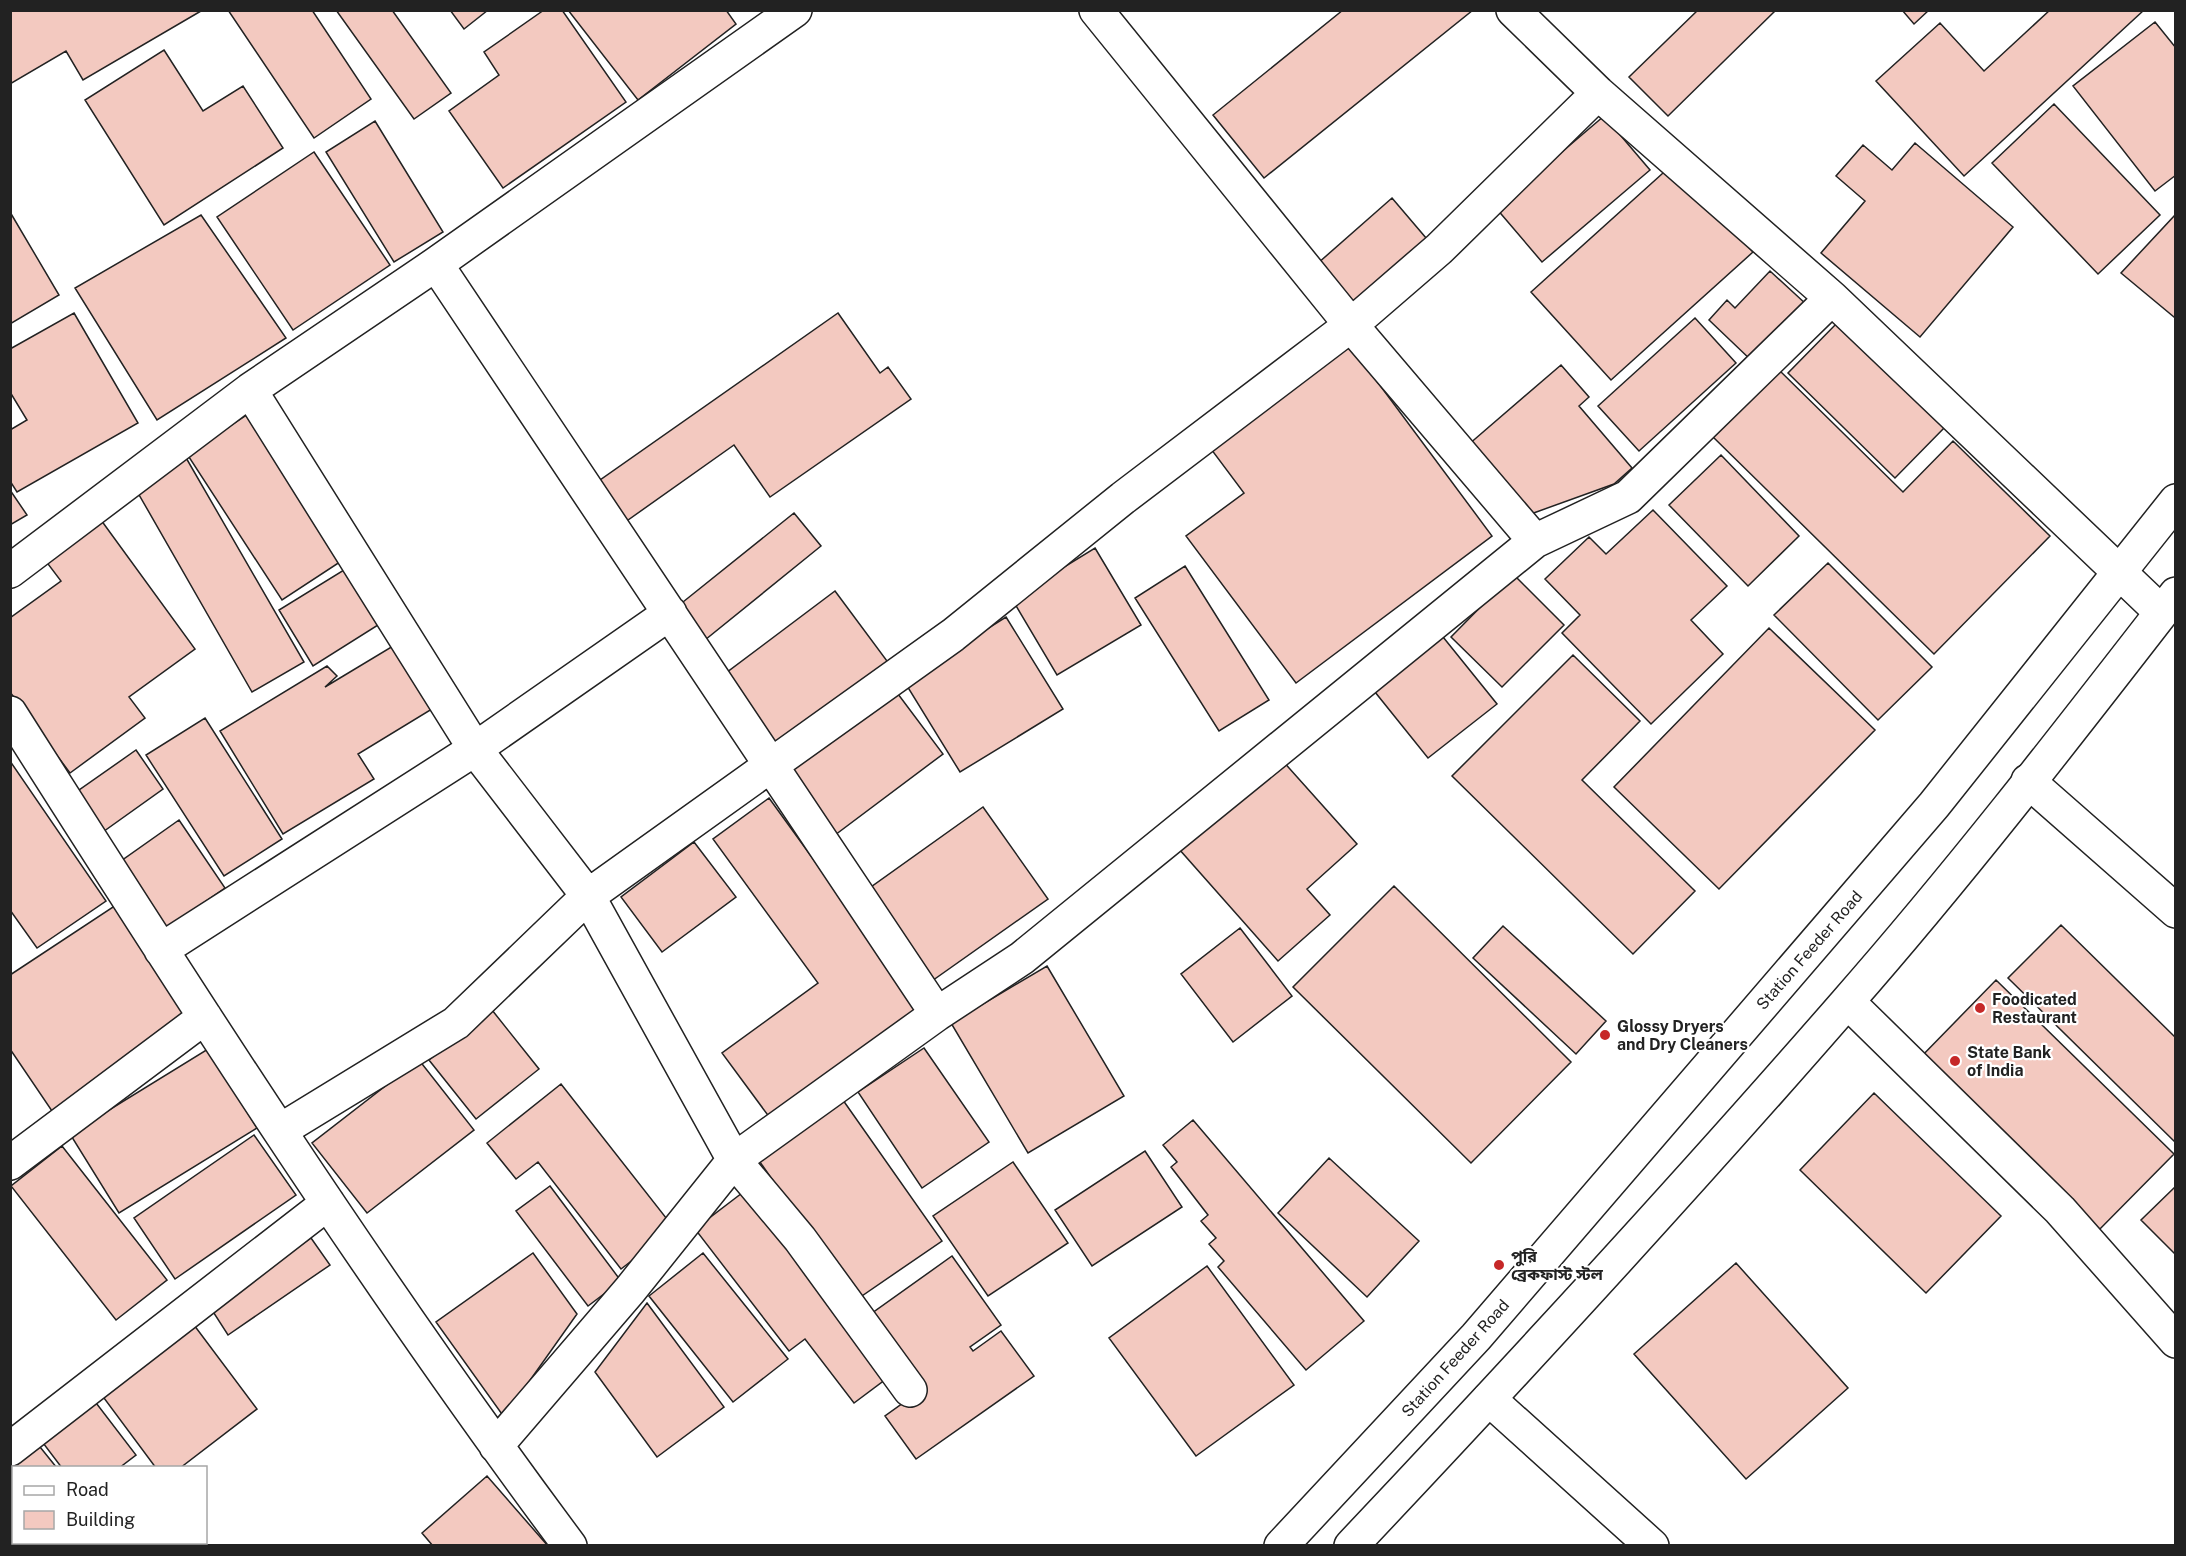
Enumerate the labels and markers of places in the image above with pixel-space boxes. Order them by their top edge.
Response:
place label: Foodicated Restaurant [1992,990,2077,1027]
marker: Foodicated Restaurant [1973,1001,1987,1015]
place label: Glossy Dryers and Dry Cleaners [1617,1017,1748,1054]
marker: Glossy Dryers and Dry Cleaners [1598,1028,1612,1042]
place label: State Bank of India [1967,1043,2051,1080]
marker: State Bank of India [1948,1054,1962,1068]
place label: পুরি ব্রেকফাস্ট স্টল [1511,1247,1604,1284]
marker: পুরি ব্রেকফাস্ট স্টল [1492,1258,1506,1272]

